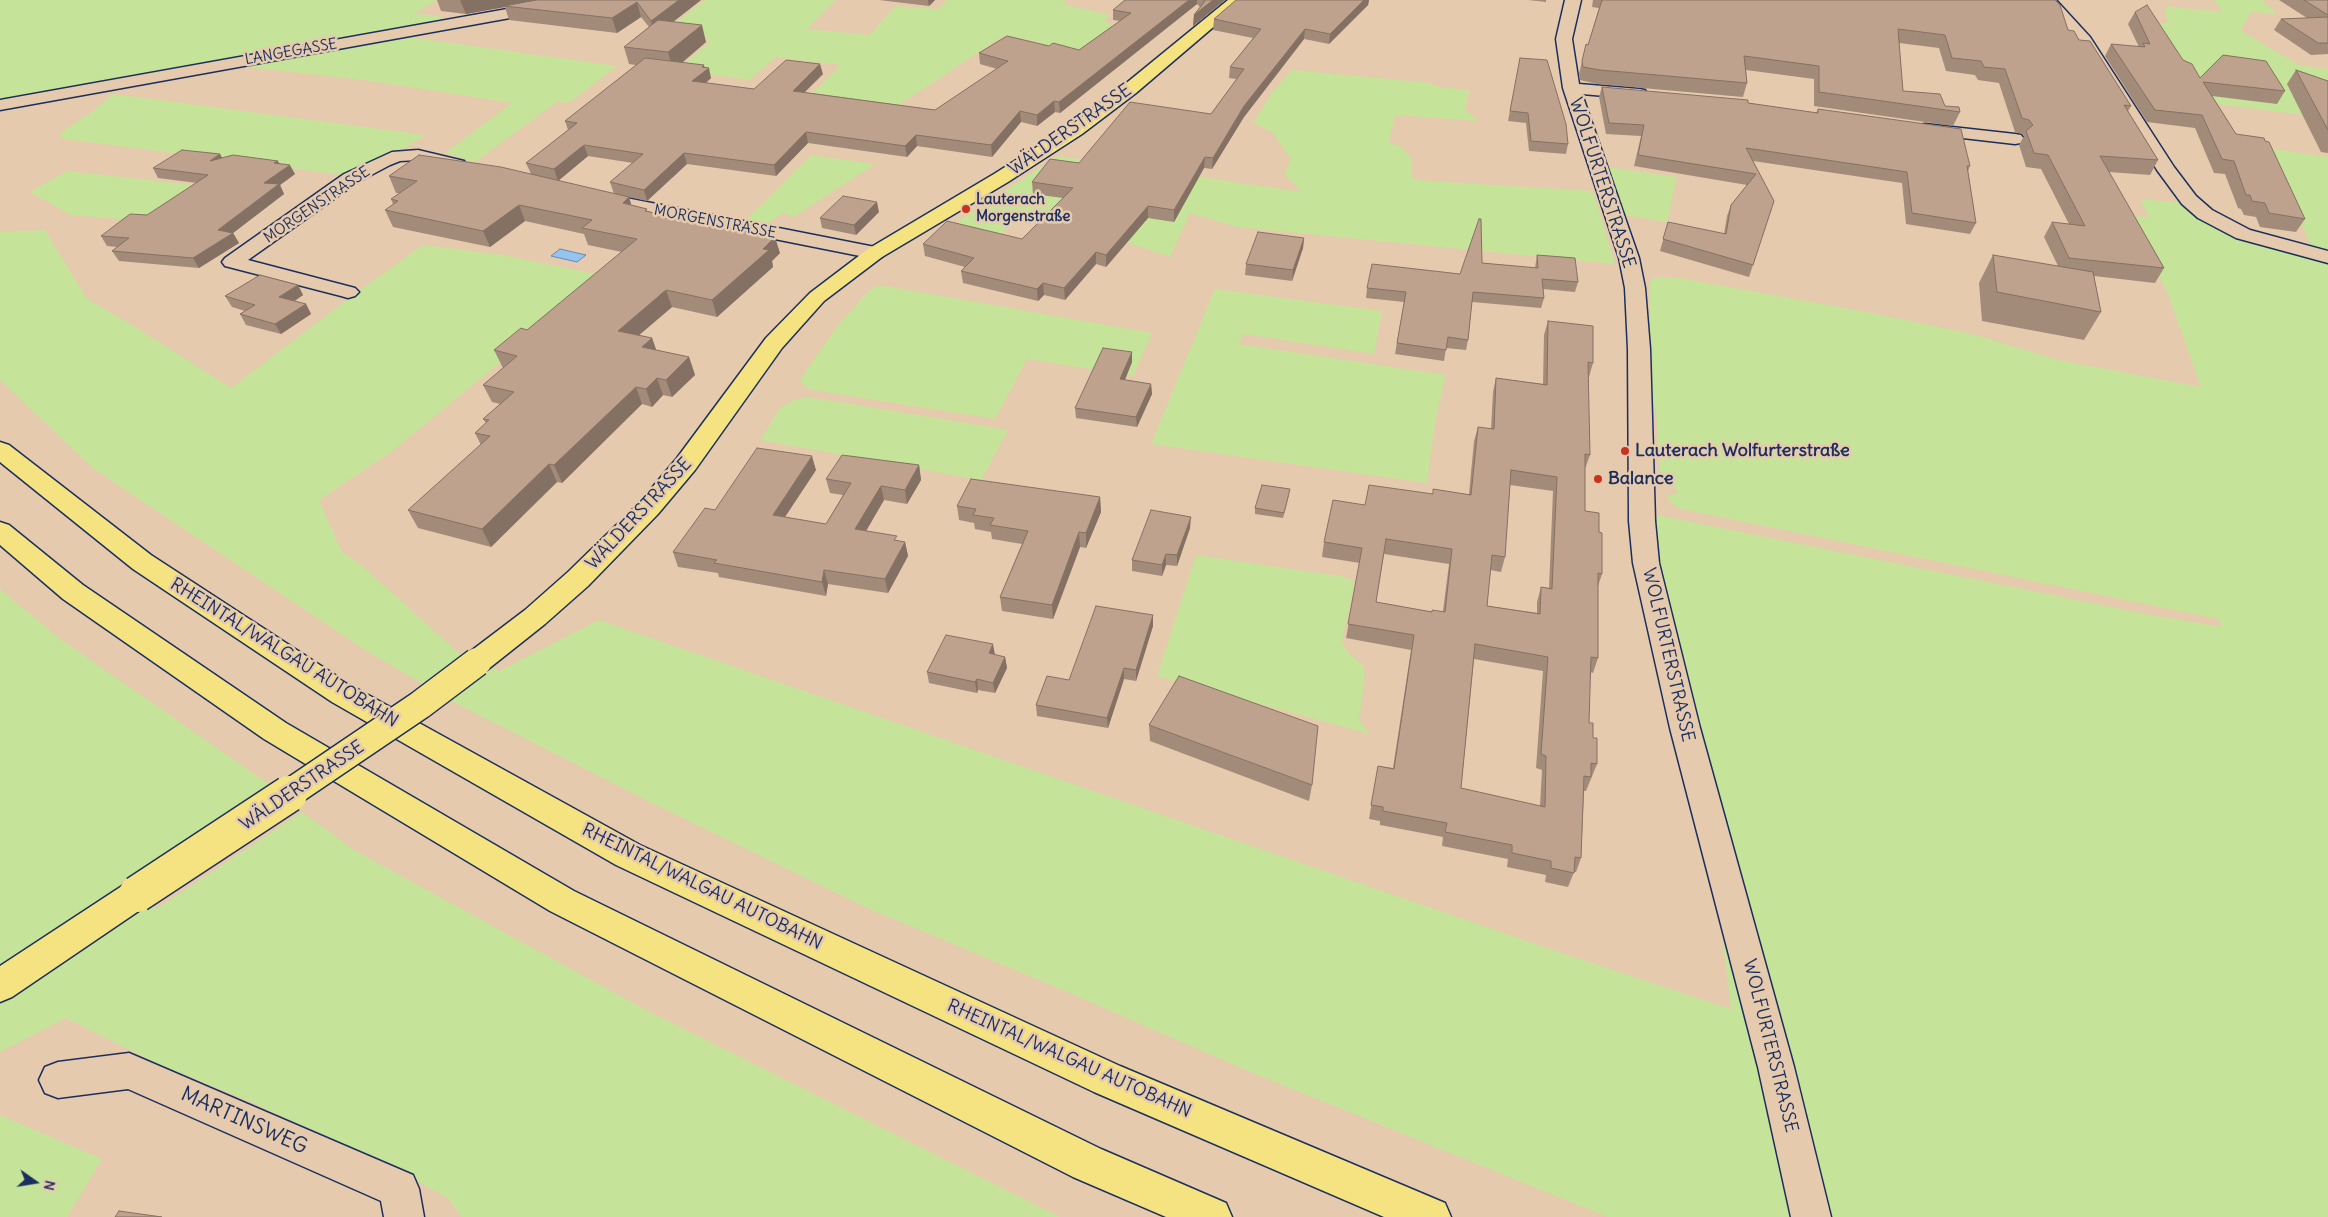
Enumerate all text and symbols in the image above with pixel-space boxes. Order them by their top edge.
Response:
street label: LANGEGASSE [243,35,339,69]
street label: WÄLDERSTRASSE [1004,80,1136,180]
street label: WOLFURTERSTRASSE [1564,95,1640,271]
street label: MORGENSTRASSE [261,163,373,247]
place label: Lauterach Morgenstraße [976,191,1070,226]
street label: MORGENSTRASSE [652,201,778,243]
marker: Lauterach Morgenstraße [960,203,972,215]
place label: Lauterach Wolfurterstraße [1635,440,1850,462]
marker: Lauterach Wolfurterstraße [1619,445,1631,457]
street label: WÄLDERSTRASSE [582,454,696,574]
place label: Balance [1608,468,1673,490]
marker: Balance [1592,473,1604,485]
street label: WOLFURTERSTRASSE [1637,566,1699,744]
street label: RHEINTAL/WALGAU AUTOBAHN [166,574,402,732]
street label: WÄLDERSTRASSE [236,736,368,836]
street label: RHEINTAL/WALGAU AUTOBAHN [578,819,826,955]
street label: WOLFURTERSTRASSE [1738,957,1802,1135]
street label: RHEINTAL/WALGAU AUTOBAHN [944,995,1194,1123]
street label: MARTINSWEG [177,1082,311,1160]
north arrow [10,1157,60,1207]
text: N [40,1179,59,1192]

